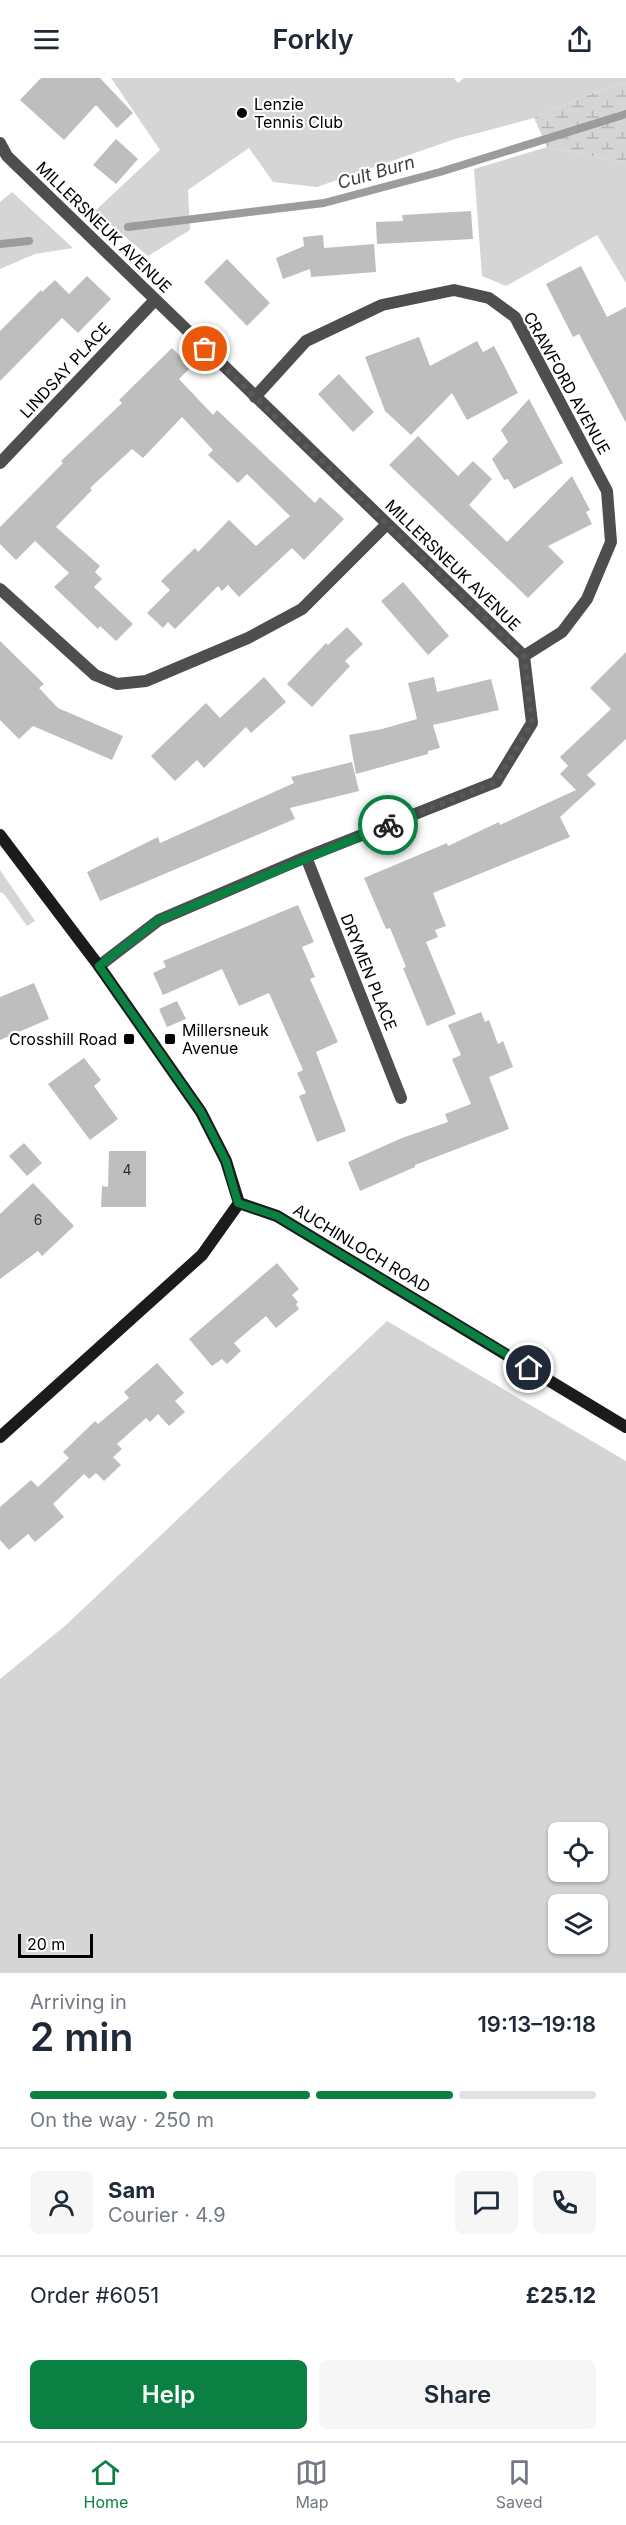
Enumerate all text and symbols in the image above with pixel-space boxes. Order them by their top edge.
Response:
icon: menu [30,23,63,56]
text: Forkly [272,23,354,56]
icon: share [563,23,596,56]
place label: Lenzie Tennis Club [254,94,343,132]
marker: Lenzie Tennis Club [235,106,249,120]
water label: Cult Burn [335,151,417,193]
street label: MILLERSNEUK AVENUE [32,157,176,297]
street label: CRAWFORD AVENUE [519,308,615,458]
street label: LINDSAY PLACE [16,318,114,422]
pin [179,323,230,374]
icon: bag [188,332,221,365]
street label: MILLERSNEUK AVENUE [381,495,525,635]
courier [358,795,418,855]
icon: bike [372,809,405,842]
street label: DRYMEN PLACE [336,911,402,1033]
place label: Millersneuk Avenue [182,1020,269,1058]
place label: Crosshill Road [9,1029,117,1049]
marker: Crosshill Road [122,1032,136,1046]
marker: Millersneuk Avenue [163,1032,177,1046]
house number: 4 [122,1161,132,1178]
street label: AUCHINLOCH ROAD [290,1199,434,1297]
house number: 6 [34,1211,42,1228]
pin [503,1342,554,1393]
icon: home [512,1351,545,1384]
map controls [548,1822,608,1954]
button: locate [548,1822,608,1882]
button: layers [548,1894,608,1954]
scale bar [18,1931,93,1958]
text: 20 m [27,1934,65,1954]
text: Arriving in [30,1990,127,2014]
text: 19:13–19:18 [478,2011,596,2037]
text: 2 min [30,2013,133,2060]
text: On the way · 250 m [30,2108,214,2132]
button: person [30,2171,93,2234]
button: chat [455,2171,518,2234]
button: phone [533,2171,596,2234]
text: Sam [108,2177,155,2203]
text: Courier · 4.9 [108,2203,226,2227]
text: Order #6051 [30,2282,159,2308]
text: £25.12 [526,2282,596,2308]
button: Help [30,2360,307,2429]
button: Share [319,2360,596,2429]
tab: Home [84,2456,128,2512]
tab: Map [295,2456,329,2512]
tab: Saved [496,2456,542,2512]

